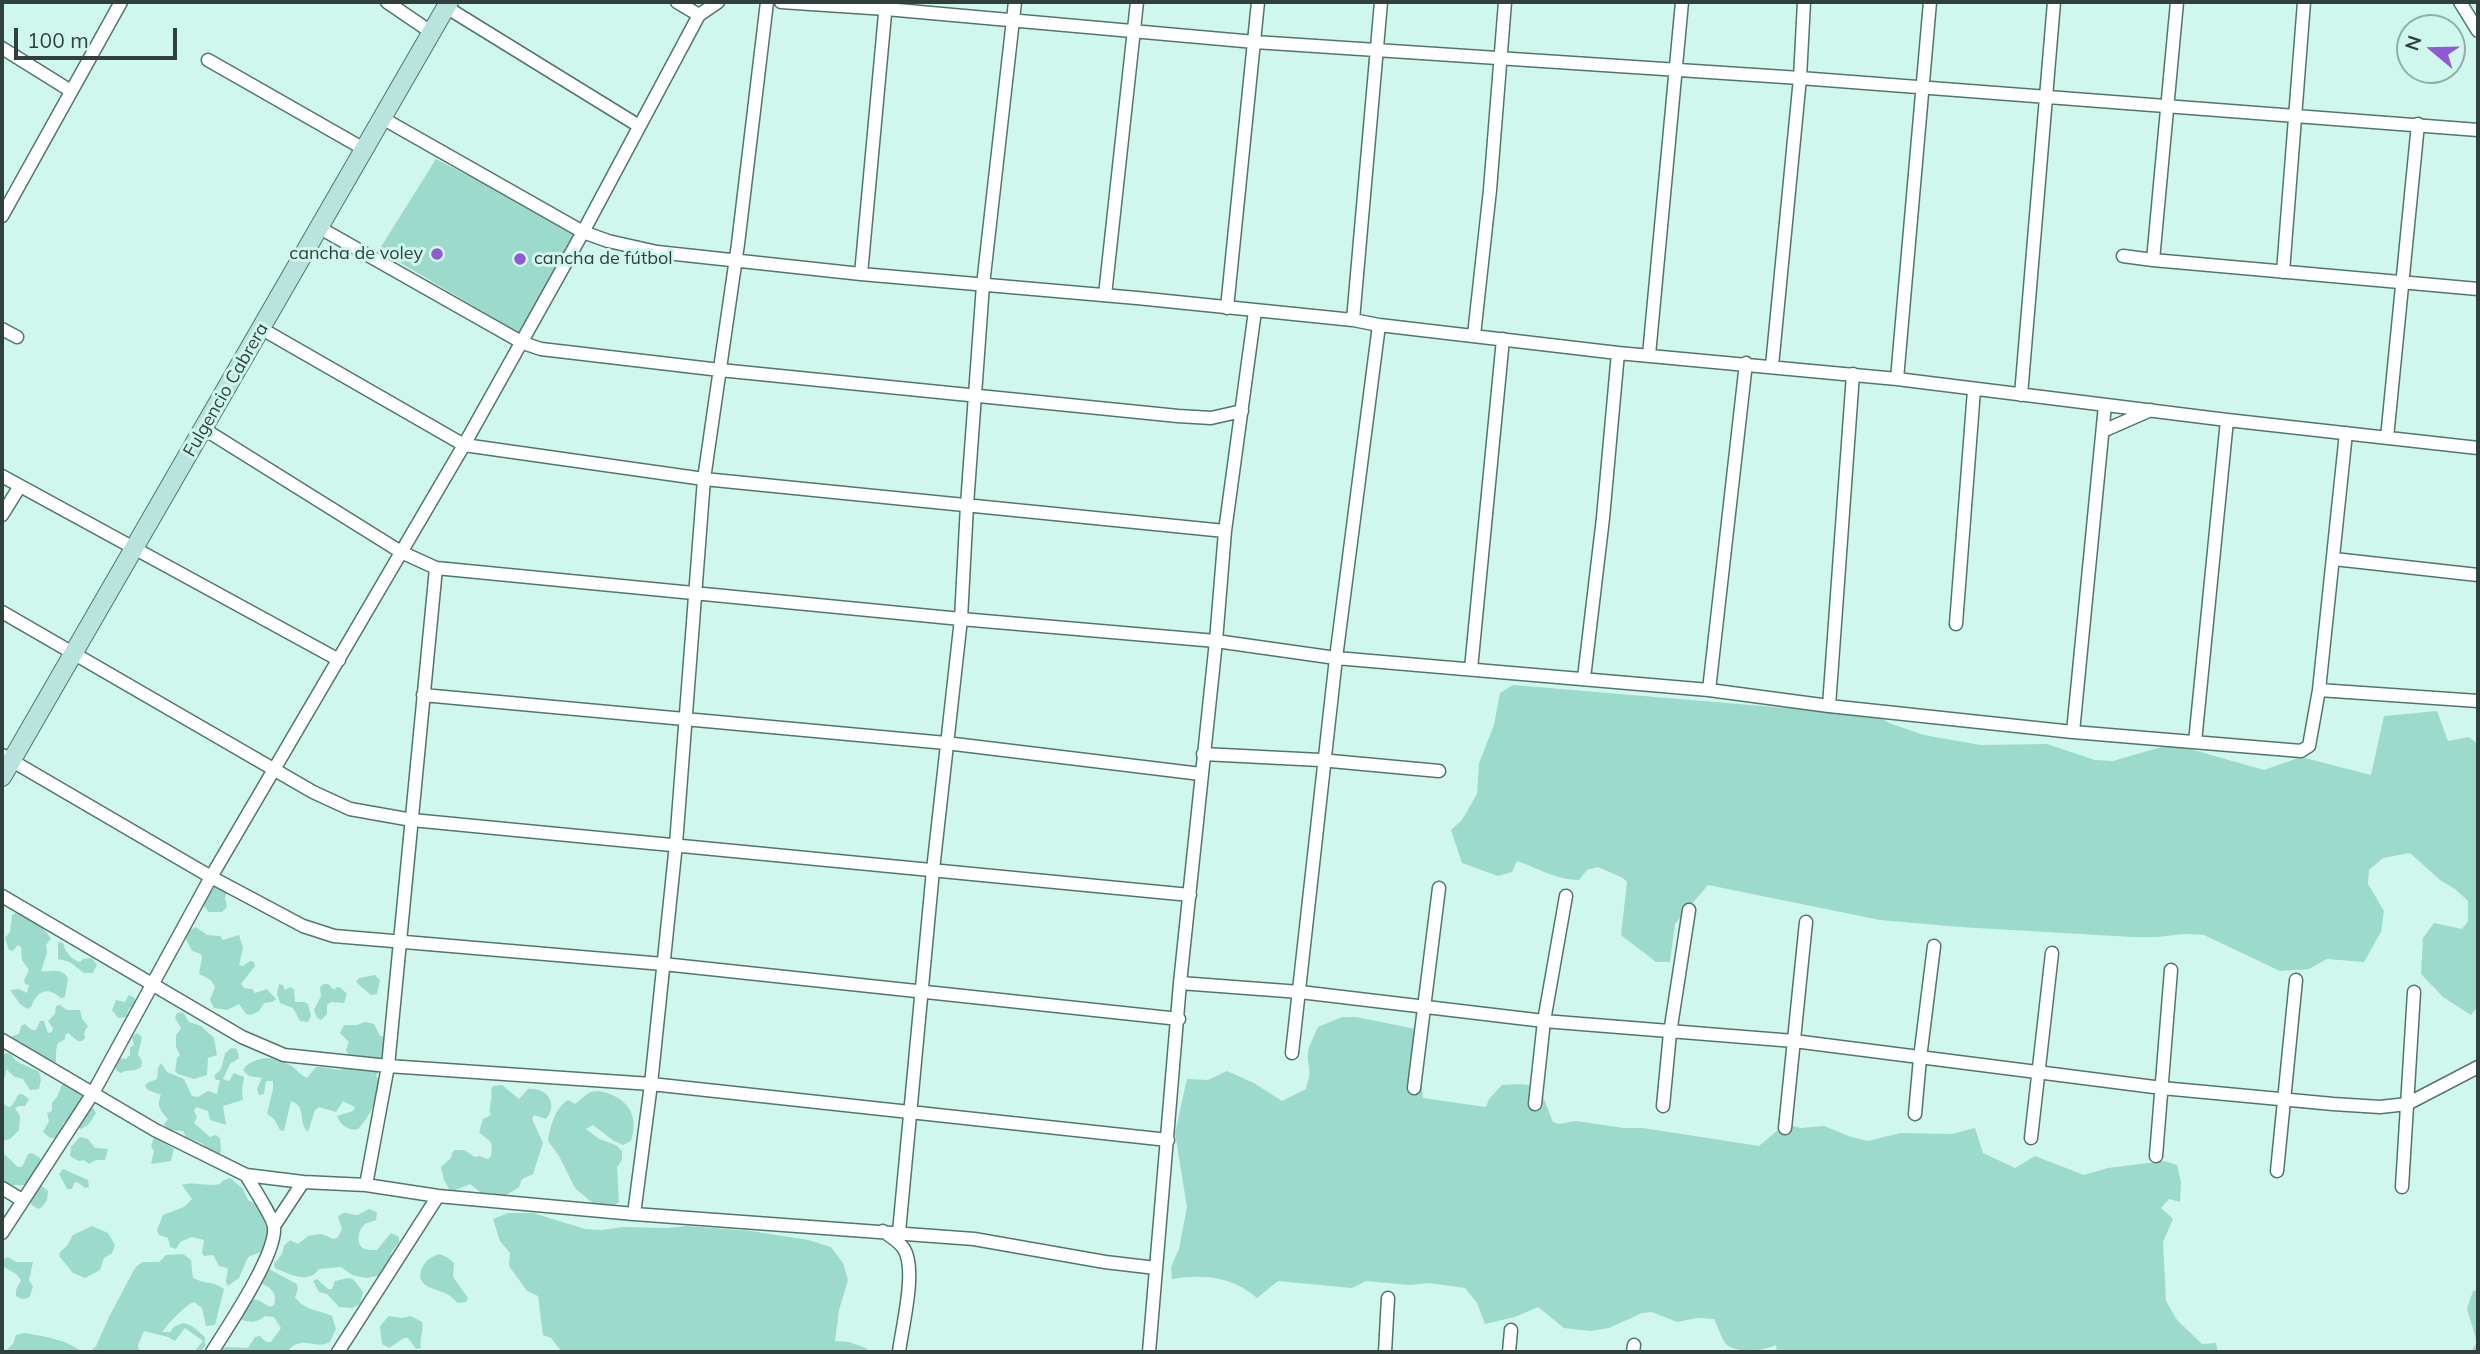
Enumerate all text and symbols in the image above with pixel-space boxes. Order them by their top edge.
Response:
scale bar [18,14,180,58]
north arrow [2396,14,2466,84]
text: 100 m [27,27,89,53]
text: N [2399,32,2427,54]
place label: cancha de voley [289,243,423,265]
marker: cancha de voley [429,246,445,262]
place label: cancha de fútbol [534,248,673,270]
marker: cancha de fútbol [512,251,528,267]
street label: Fulgencio Cabrera [179,319,273,461]

